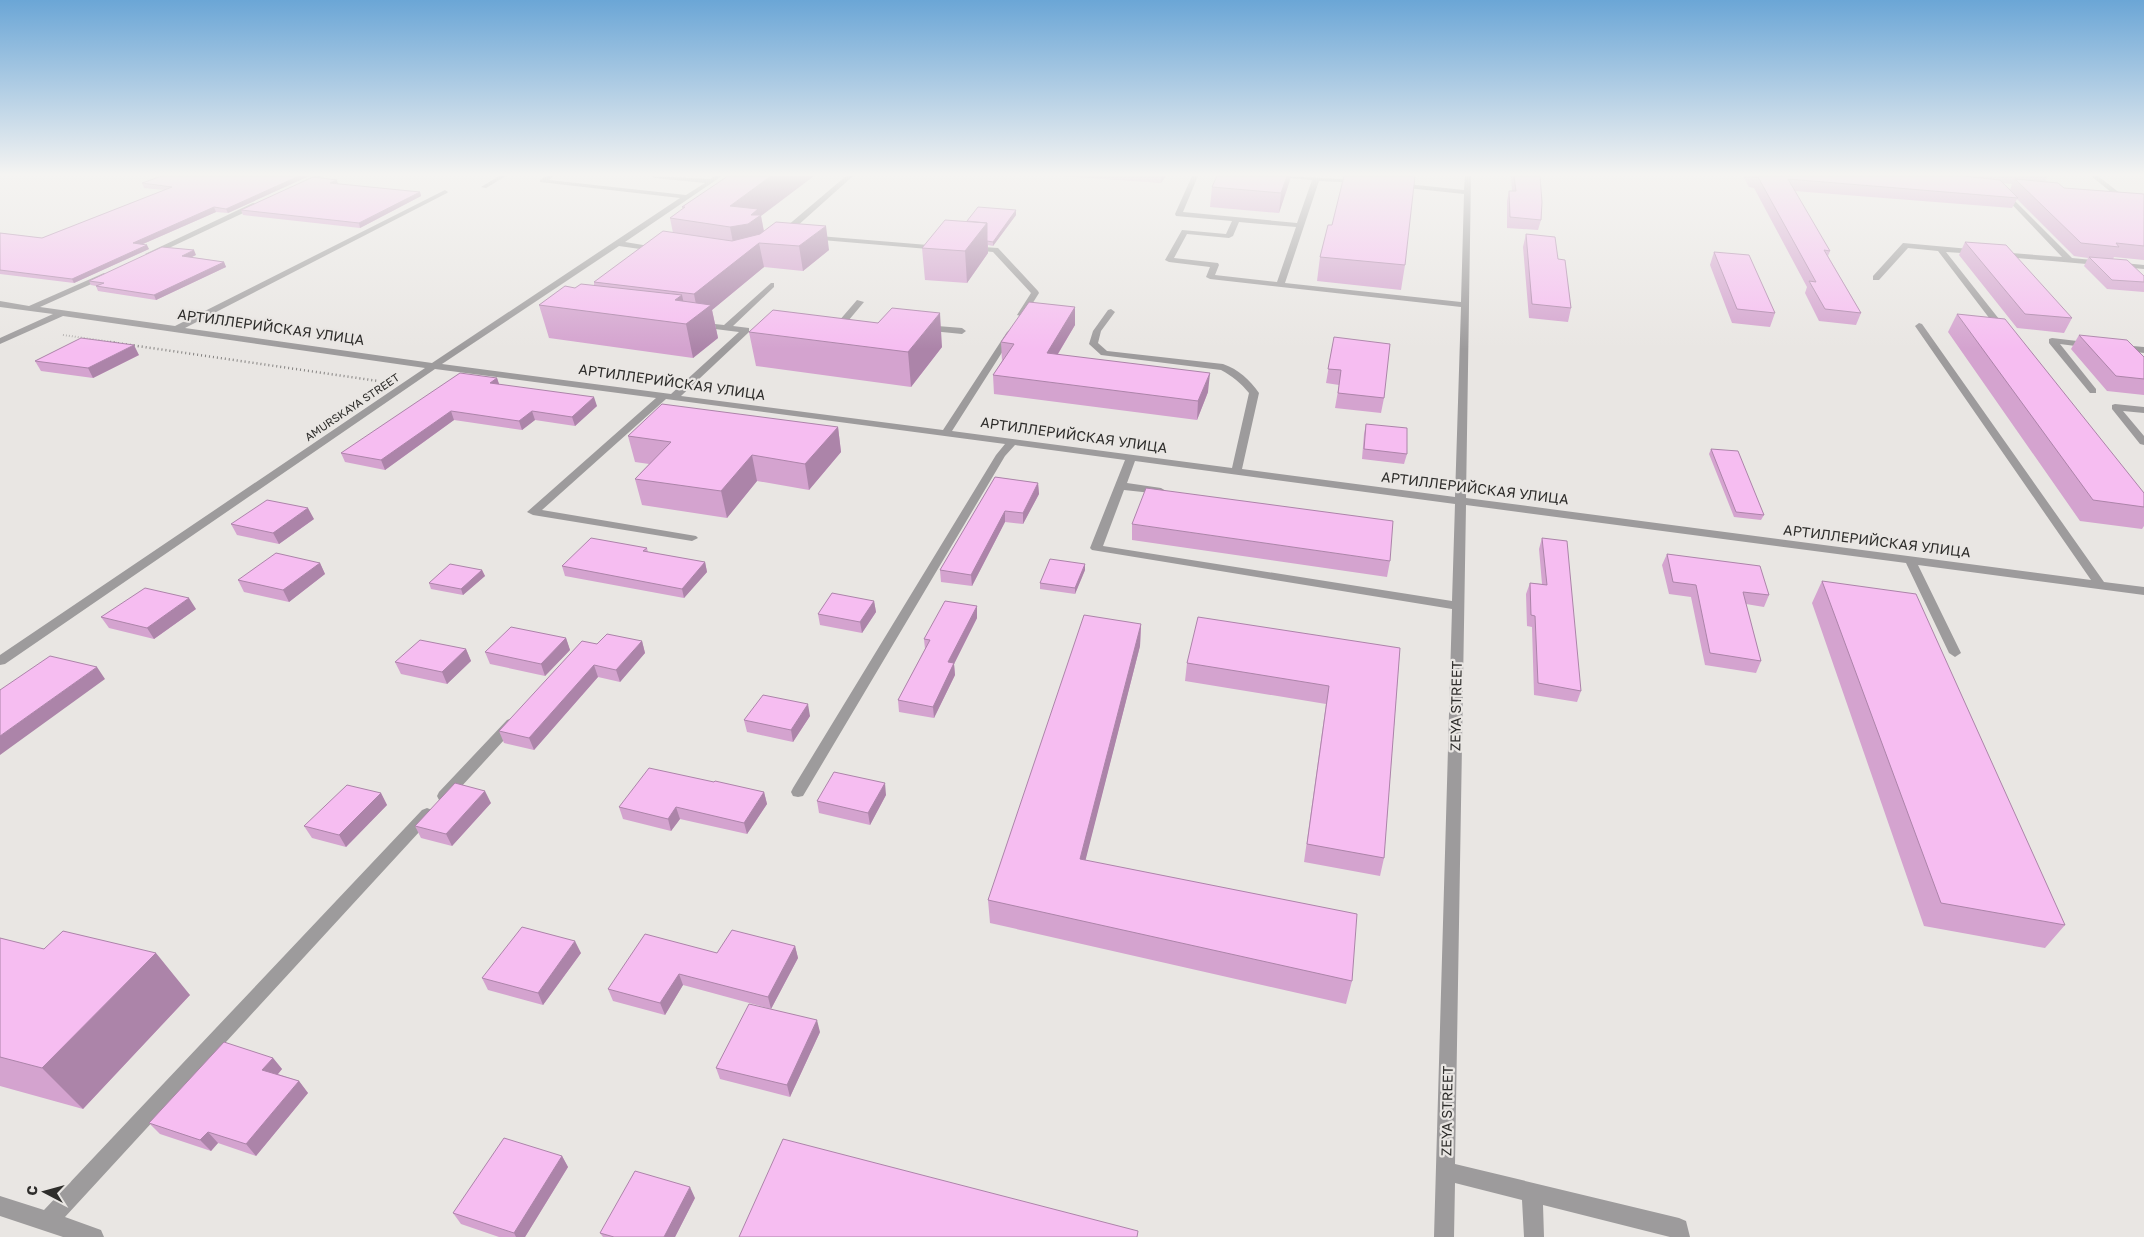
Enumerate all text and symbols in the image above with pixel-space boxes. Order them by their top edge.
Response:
street label: АРТИЛЛЕРИЙСКАЯ УЛИЦА [177,305,366,348]
street label: АРТИЛЛЕРИЙСКАЯ УЛИЦА [578,360,767,403]
street label: AMURSKAYA STREET [302,370,402,443]
street label: АРТИЛЛЕРИЙСКАЯ УЛИЦА [980,413,1169,456]
street label: АРТИЛЛЕРИЙСКАЯ УЛИЦА [1380,468,1570,508]
street label: АРТИЛЛЕРИЙСКАЯ УЛИЦА [1782,521,1972,561]
street label: ZEYA STREET [1446,660,1465,751]
street label: ZEYA STREET [1437,1065,1456,1156]
north arrow [20,1167,70,1217]
text: С [23,1185,41,1196]

